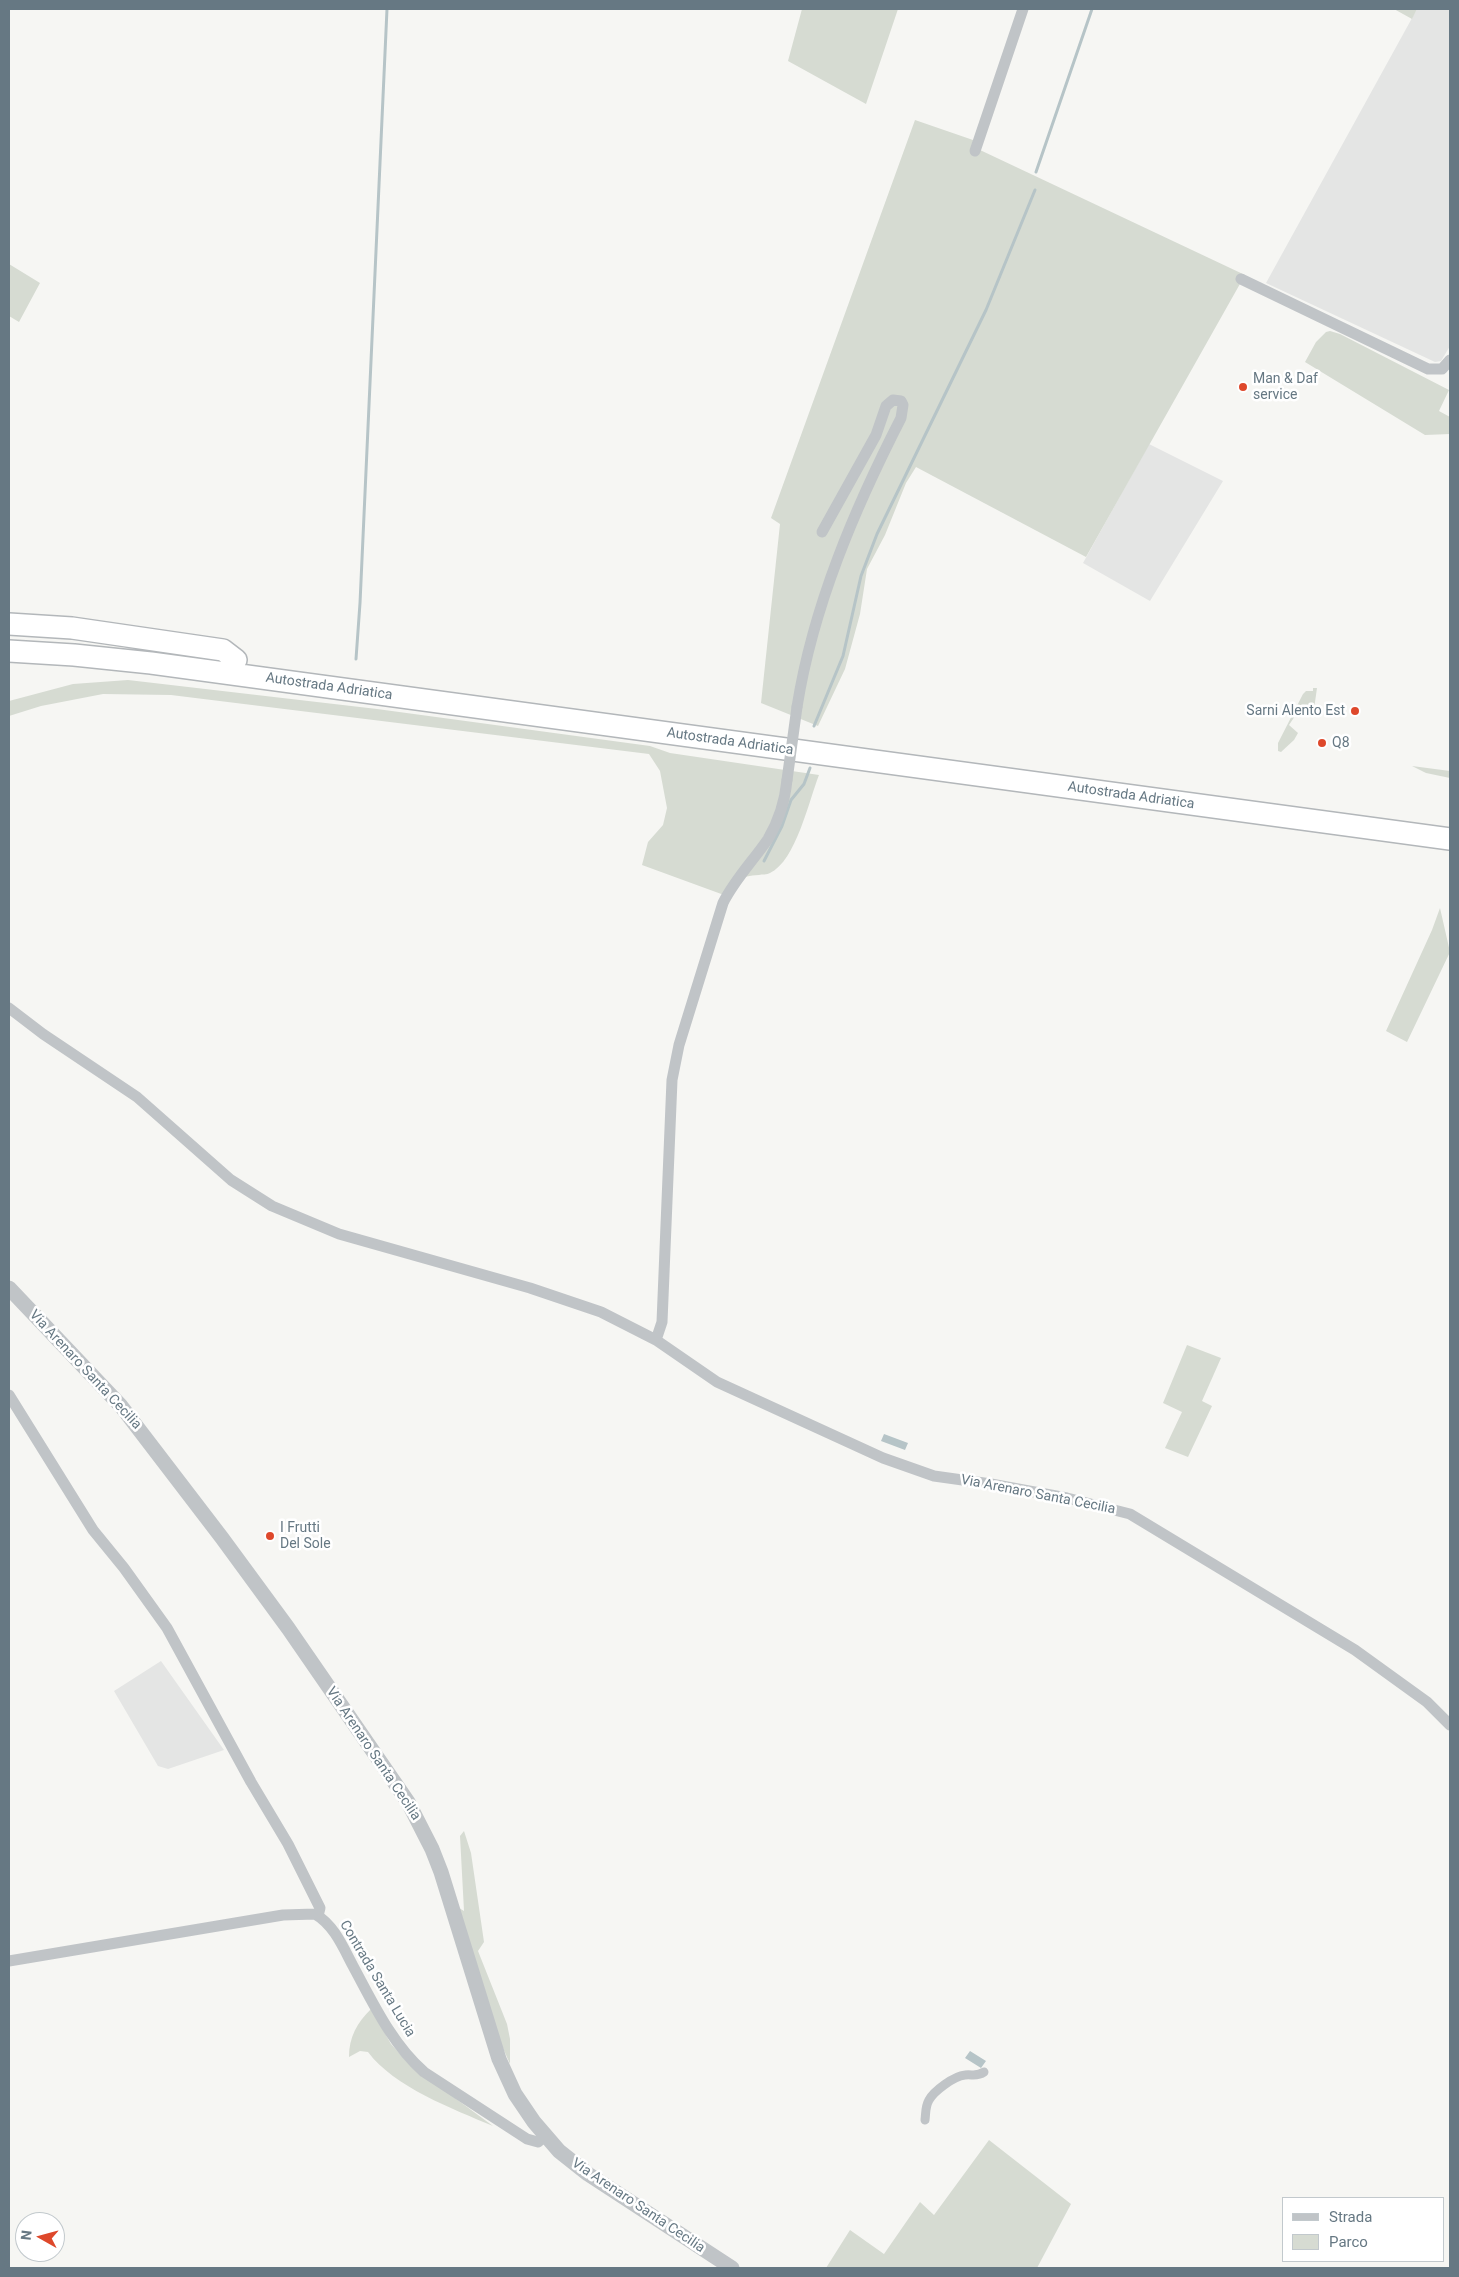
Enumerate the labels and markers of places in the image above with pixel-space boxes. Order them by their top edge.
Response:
place label: Man & Daf service [1253,371,1318,404]
marker: Man & Daf service [1237,381,1249,393]
place label: Sarni Alento Est [1246,703,1345,719]
marker: Sarni Alento Est [1349,705,1361,717]
place label: Q8 [1332,735,1350,751]
marker: Q8 [1316,737,1328,749]
place label: I Frutti Del Sole [280,1520,331,1552]
marker: I Frutti Del Sole [264,1530,276,1542]

